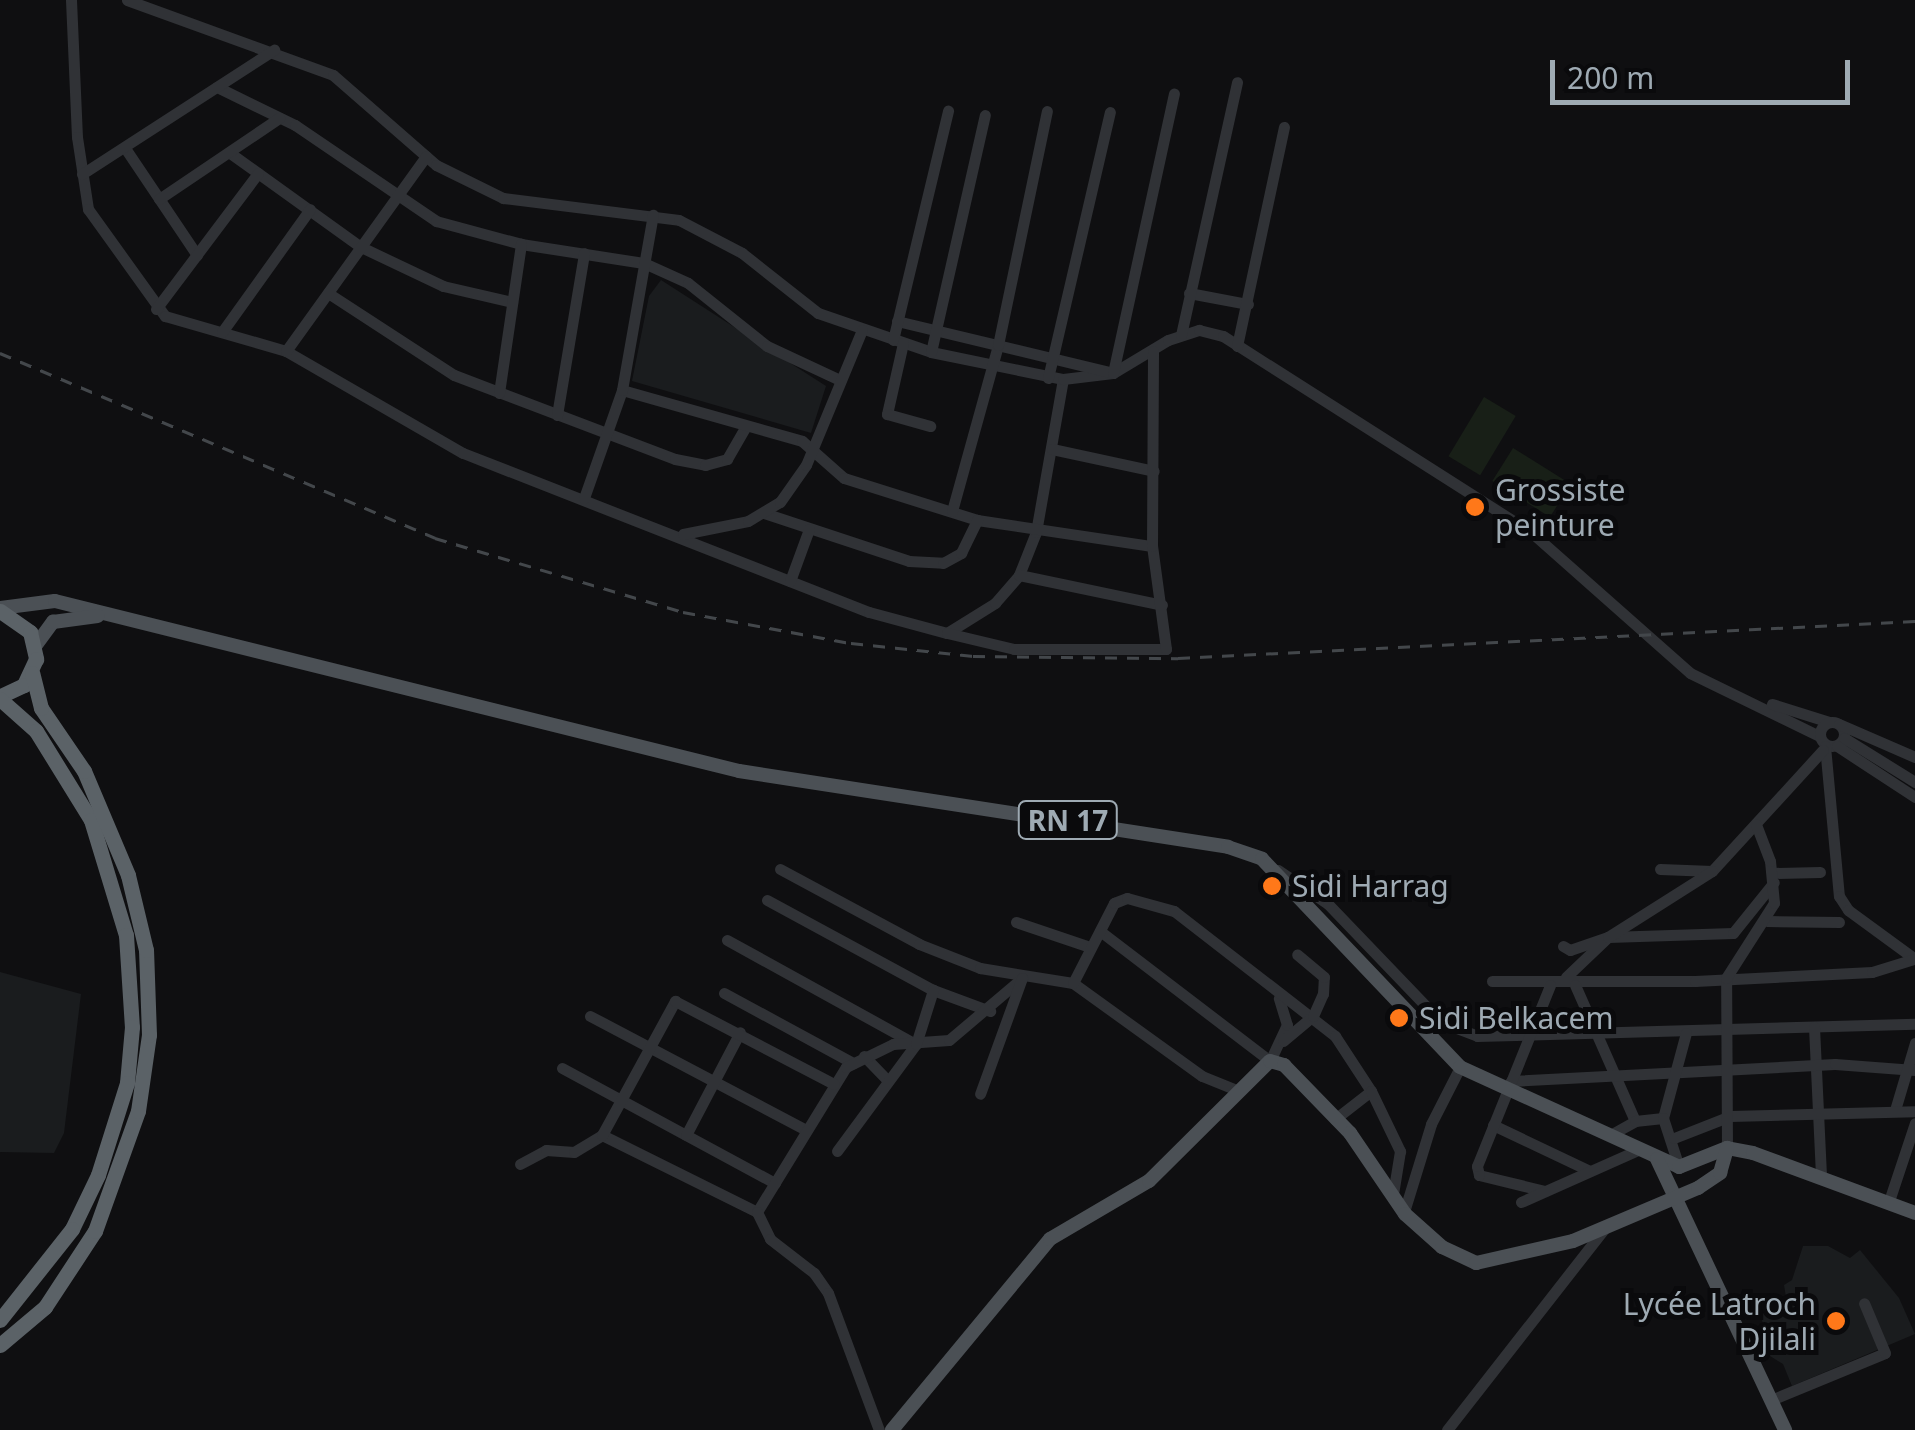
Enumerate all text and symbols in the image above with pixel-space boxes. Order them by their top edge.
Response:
scale bar [1555,40,1855,102]
text: 200 m [1567,57,1654,98]
place label: Grossiste peinture [1495,472,1625,542]
marker: Grossiste peinture [1464,496,1486,518]
road number: RN 17 [1016,797,1120,843]
place label: Sidi Harrag [1292,868,1449,904]
marker: Sidi Harrag [1261,875,1283,897]
place label: Sidi Belkacem [1419,1000,1614,1036]
marker: Sidi Belkacem [1388,1007,1410,1029]
place label: Lycée Latroch Djilali [1623,1286,1816,1356]
marker: Lycée Latroch Djilali [1825,1310,1847,1332]

